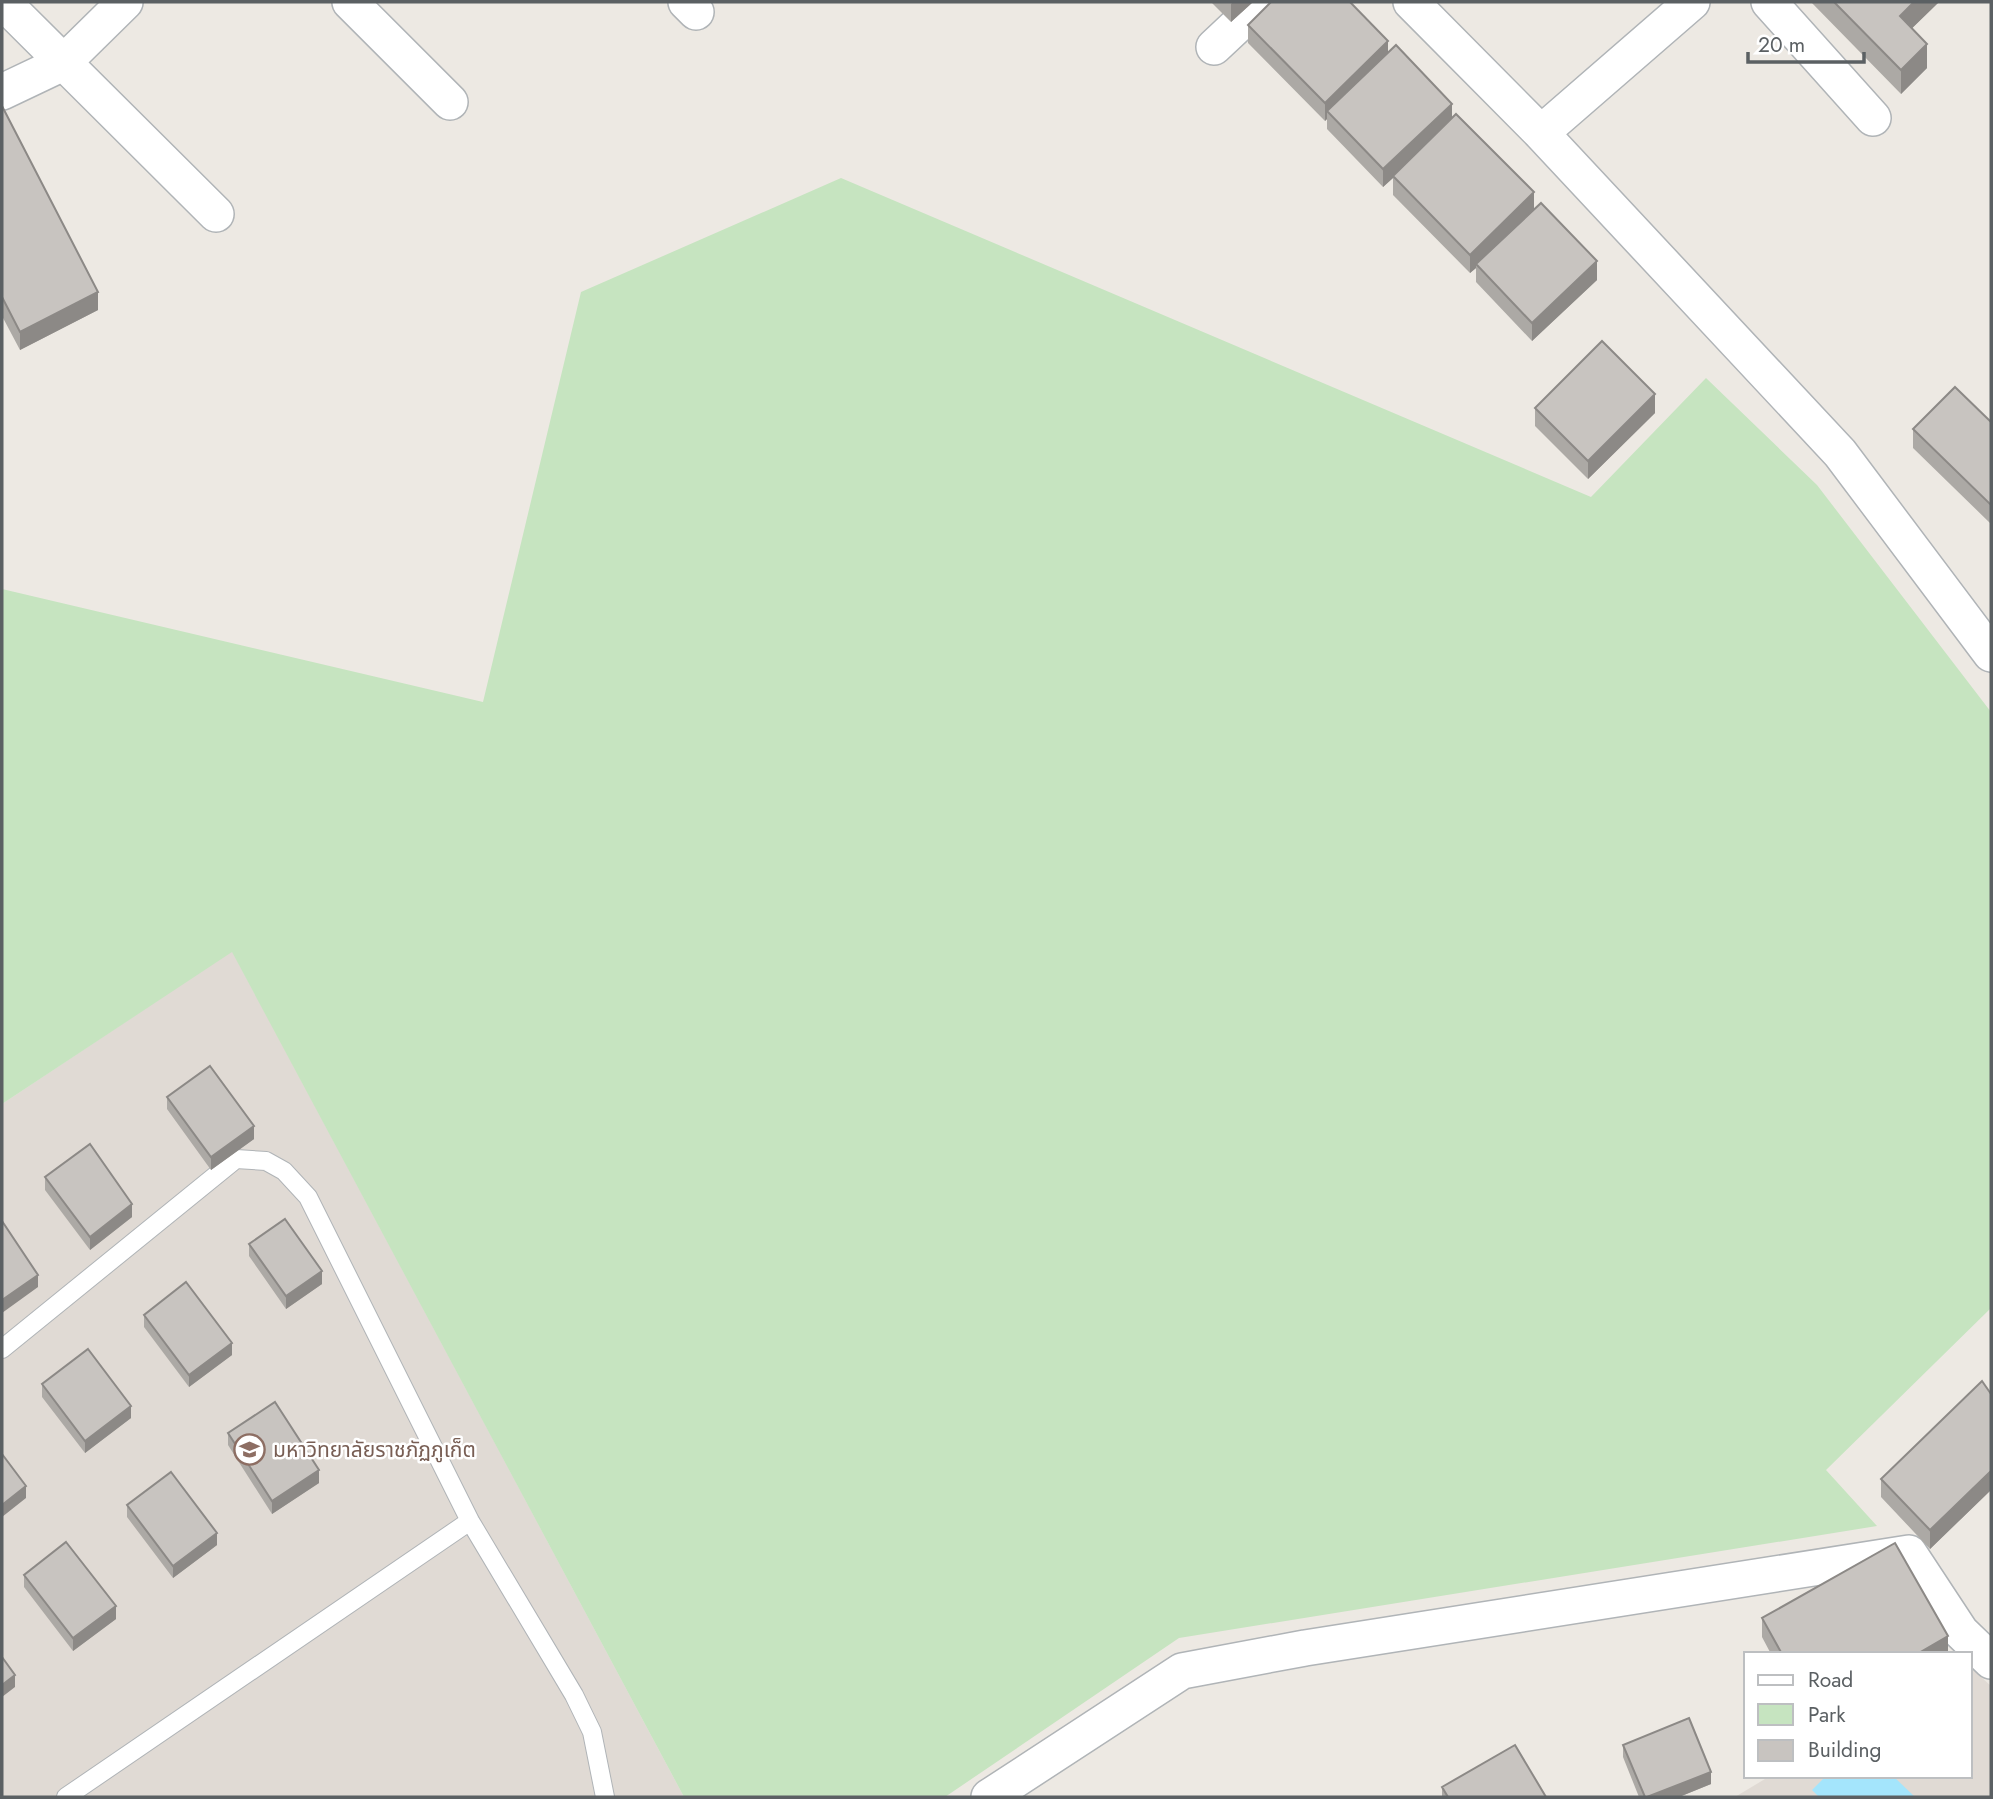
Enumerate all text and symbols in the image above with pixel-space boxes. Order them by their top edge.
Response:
scale bar [1748,21,1864,65]
text: 20 m [1758,30,1805,60]
school or university icon: มหาวิทยาลัยราชภัฏภูเก็ต [233,1433,267,1467]
place label: มหาวิทยาลัยราชภัฏภูเก็ต [273,1435,476,1465]
legend [1744,1652,1972,1778]
text: Road [1808,1665,1853,1695]
text: Park [1808,1700,1846,1730]
text: Building [1808,1735,1881,1765]

